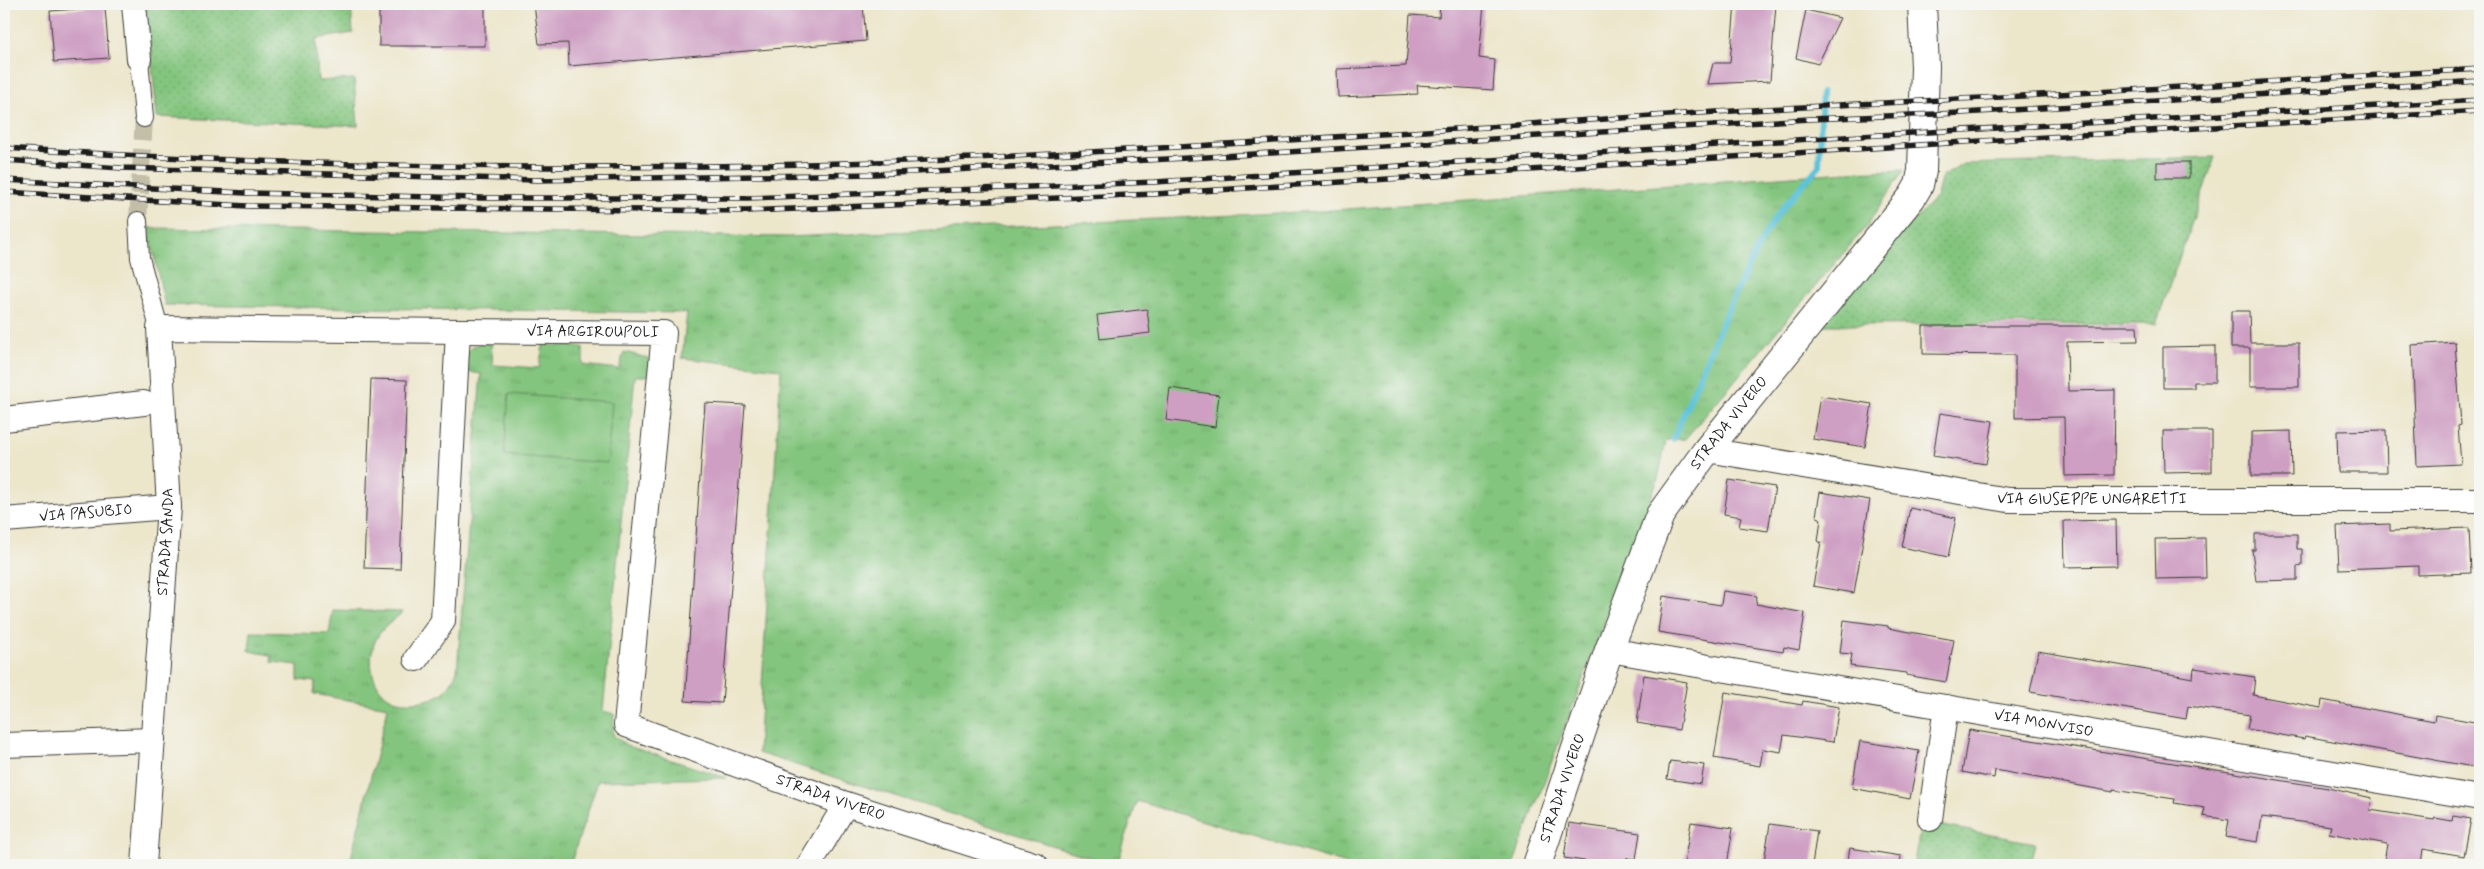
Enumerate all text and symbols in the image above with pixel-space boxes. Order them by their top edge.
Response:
street label: VIA ARGIROUPOLI [527,322,659,343]
street label: STRADA VIVERO [1686,372,1773,474]
street label: STRADA SANDA [153,487,179,596]
street label: VIA GIUSEPPE UNGARETTI [1996,488,2187,510]
street label: VIA PASUBIO [38,500,133,527]
street label: VIA MONVISO [1992,706,2095,742]
street label: STRADA VIVERO [1535,731,1590,846]
street label: STRADA VIVERO [773,770,887,826]

